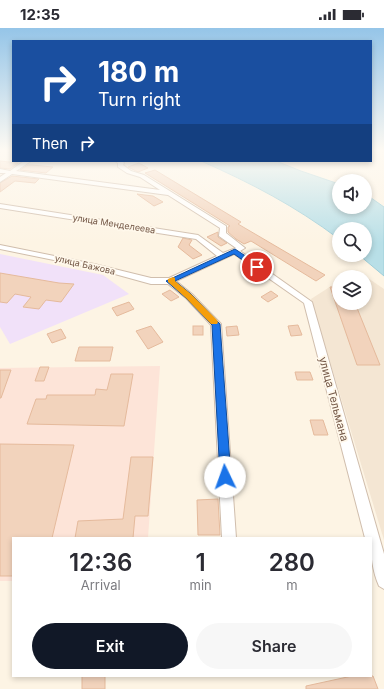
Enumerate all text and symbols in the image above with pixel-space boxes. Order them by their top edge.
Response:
text: 12:35 [20,5,60,24]
text: 180 m [98,55,179,89]
icon: right [32,56,84,108]
text: Turn right [98,89,181,110]
icon: right [76,132,98,154]
text: Then [32,134,68,153]
map controls [332,174,372,310]
button: sound [332,174,372,214]
street label: улица Менделеева [72,212,156,235]
button: search [332,222,372,262]
pin [240,250,274,284]
street label: улица Бажова [54,252,116,277]
icon: arrive [246,256,268,278]
button: layers [332,270,372,310]
street label: улица Тельмана [316,355,352,443]
position arrow [204,456,246,498]
text: 12:36 [69,548,132,577]
text: 1 [196,548,206,577]
text: 280 [269,548,315,577]
text: Arrival [81,577,121,593]
text: min [190,577,212,593]
text: m [286,577,298,593]
button: Exit [32,623,188,669]
button: Share [196,623,352,669]

